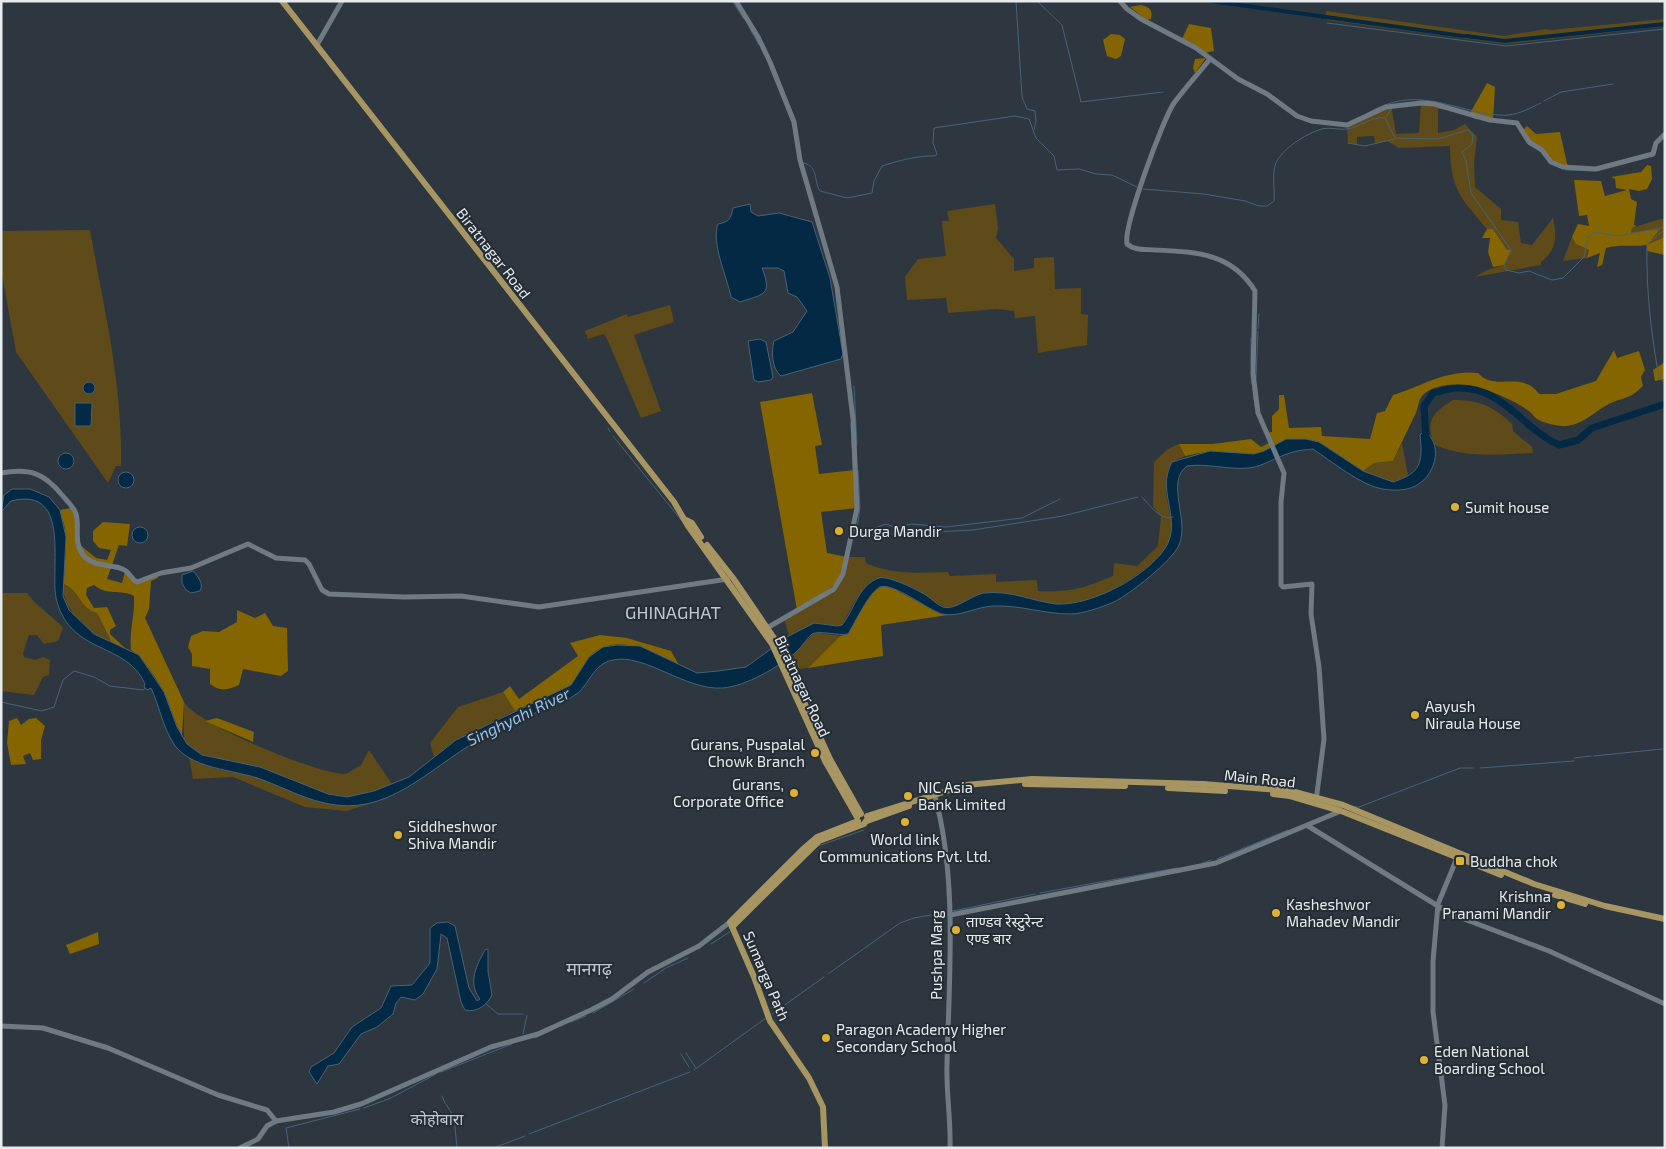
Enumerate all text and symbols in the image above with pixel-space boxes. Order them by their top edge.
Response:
street label: Biratnagar Road [453,204,535,302]
place label: Sumit house [1465,498,1549,516]
marker: Sumit house [1449,501,1461,513]
place label: Durga Mandir [849,522,942,540]
marker: Durga Mandir [833,525,845,537]
district label: GHINAGHAT [625,601,721,623]
street label: Biratnagar Road [772,632,834,740]
water label: Singhyahi River [463,683,574,750]
place label: Aayush Niraula House [1425,697,1521,732]
marker: Aayush Niraula House [1409,709,1421,721]
place label: Gurans, Puspalal Chowk Branch [691,735,806,770]
marker: Gurans, Puspalal Chowk Branch [809,747,821,759]
street label: Main Road [1223,765,1297,791]
place label: Gurans, Corporate Office [673,775,784,810]
place label: NIC Asia Bank Limited [918,778,1006,813]
marker: Gurans, Corporate Office [788,787,800,799]
marker: NIC Asia Bank Limited [902,790,914,802]
marker: World link Communications Pvt. Ltd. [899,816,911,828]
place label: Siddheshwor Shiva Mandir [408,817,497,852]
marker: Siddheshwor Shiva Mandir [392,829,404,841]
place label: World link Communications Pvt. Ltd. [819,830,991,865]
place label: Buddha chok [1470,852,1558,870]
marker: Buddha chok [1454,855,1466,867]
place label: Krishna Pranami Mandir [1442,887,1551,922]
place label: Kasheshwor Mahadev Mandir [1286,895,1400,930]
marker: Krishna Pranami Mandir [1555,899,1567,911]
marker: Kasheshwor Mahadev Mandir [1270,907,1282,919]
street label: Pushpa Marg [927,910,945,1000]
place label: ताण्डव रेस्टुरेन्ट एण्ड बार [966,912,1044,947]
marker: ताण्डव रेस्टुरेन्ट एण्ड बार [950,924,962,936]
street label: Sumarga Path [740,928,794,1024]
district label: मानगढ़ [566,957,613,979]
place label: Paragon Academy Higher Secondary School [836,1020,1006,1055]
marker: Paragon Academy Higher Secondary School [820,1032,832,1044]
place label: Eden National Boarding School [1434,1042,1545,1077]
marker: Eden National Boarding School [1418,1054,1430,1066]
district label: कोहोबारा [410,1109,464,1128]

